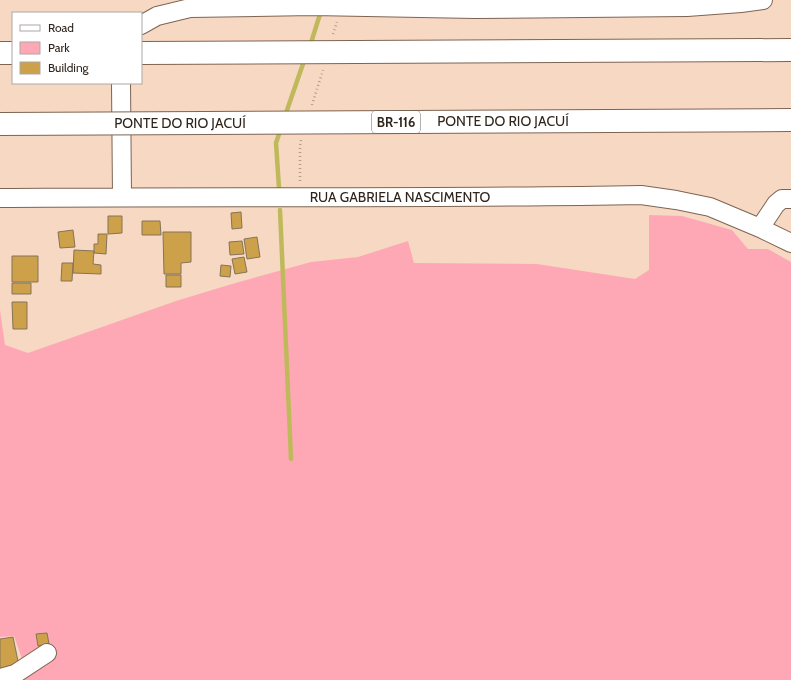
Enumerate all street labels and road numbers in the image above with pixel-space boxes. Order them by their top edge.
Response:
road number: BR-116 [372,111,420,133]
street label: PONTE DO RIO JACUÍ [437,112,569,130]
street label: PONTE DO RIO JACUÍ [114,114,246,132]
street label: RUA GABRIELA NASCIMENTO [310,188,491,206]

